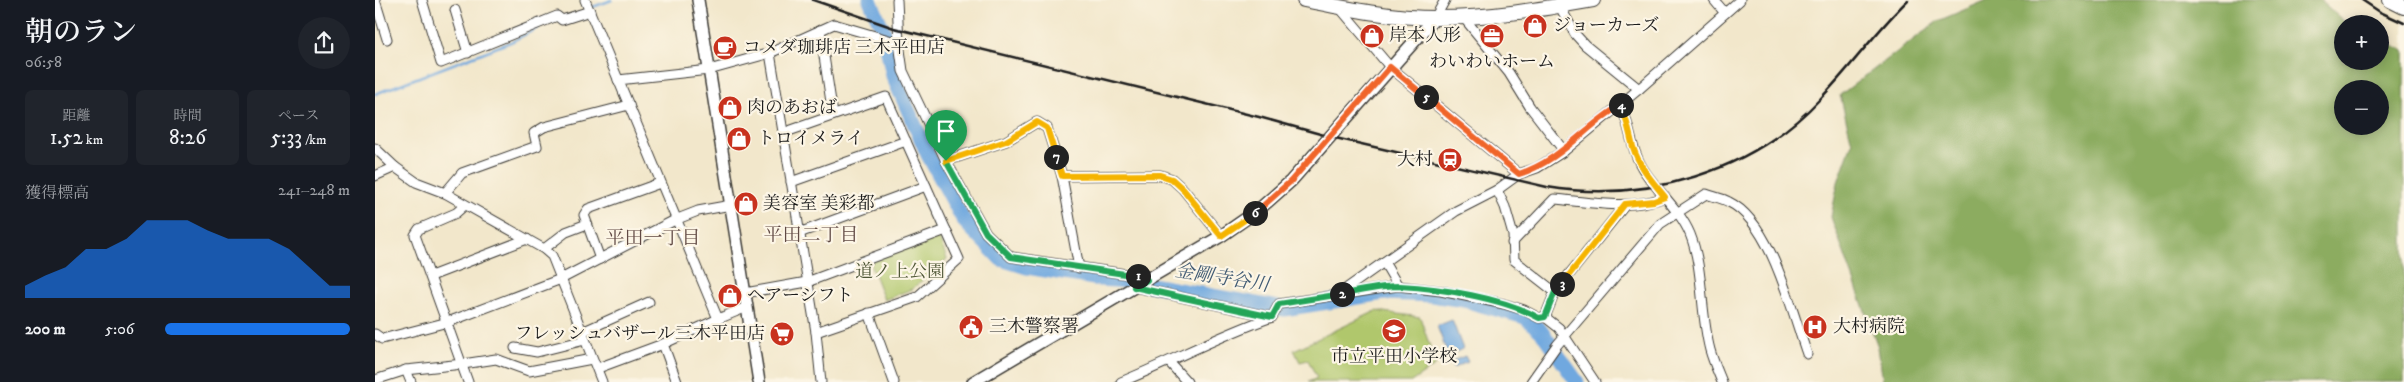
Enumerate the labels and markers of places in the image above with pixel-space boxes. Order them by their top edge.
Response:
shop icon: ジョーカーズ [1522,13,1548,39]
place label: ジョーカーズ [1553,15,1659,37]
shop icon: 岸本人形 [1359,23,1385,49]
office icon: わいわいホーム [1479,23,1505,49]
place label: 岸本人形 [1389,25,1461,47]
cafe icon: コメダ珈琲店 三木平田店 [712,35,738,61]
place label: コメダ珈琲店 三木平田店 [743,37,945,59]
place label: わいわいホーム [1429,51,1555,73]
pin: 5 [1413,84,1439,110]
pin: 4 [1609,92,1633,118]
shop icon: 肉のあおば [717,95,743,121]
place label: 肉のあおば [747,97,837,119]
pin [925,110,967,161]
shop icon: トロイメライ [726,126,752,152]
place label: トロイメライ [757,128,864,150]
pin: 7 [1043,144,1069,170]
station icon: 大村 [1437,147,1463,173]
place label: 大村 [1397,149,1433,171]
shop icon: 美容室 美彩都 [733,191,759,217]
place label: 美容室 美彩都 [763,193,875,215]
pin: 6 [1243,200,1267,226]
pin: 1 [1125,264,1151,288]
pin: 3 [1549,272,1575,296]
pin: 2 [1329,282,1355,306]
shop icon: ヘアーシフト [717,283,743,309]
place label: ヘアーシフト [747,285,854,307]
public building icon: 三木警察署 [958,314,984,340]
hospital icon: 大村病院 [1802,314,1828,340]
place label: 三木警察署 [989,316,1079,338]
place label: 大村病院 [1833,316,1905,338]
school or university icon: 市立平田小学校 [1381,318,1407,344]
supermarket icon: フレッシュバザール三木平田店 [769,321,795,347]
place label: フレッシュバザール三木平田店 [515,323,765,345]
place label: 市立平田小学校 [1331,346,1457,368]

